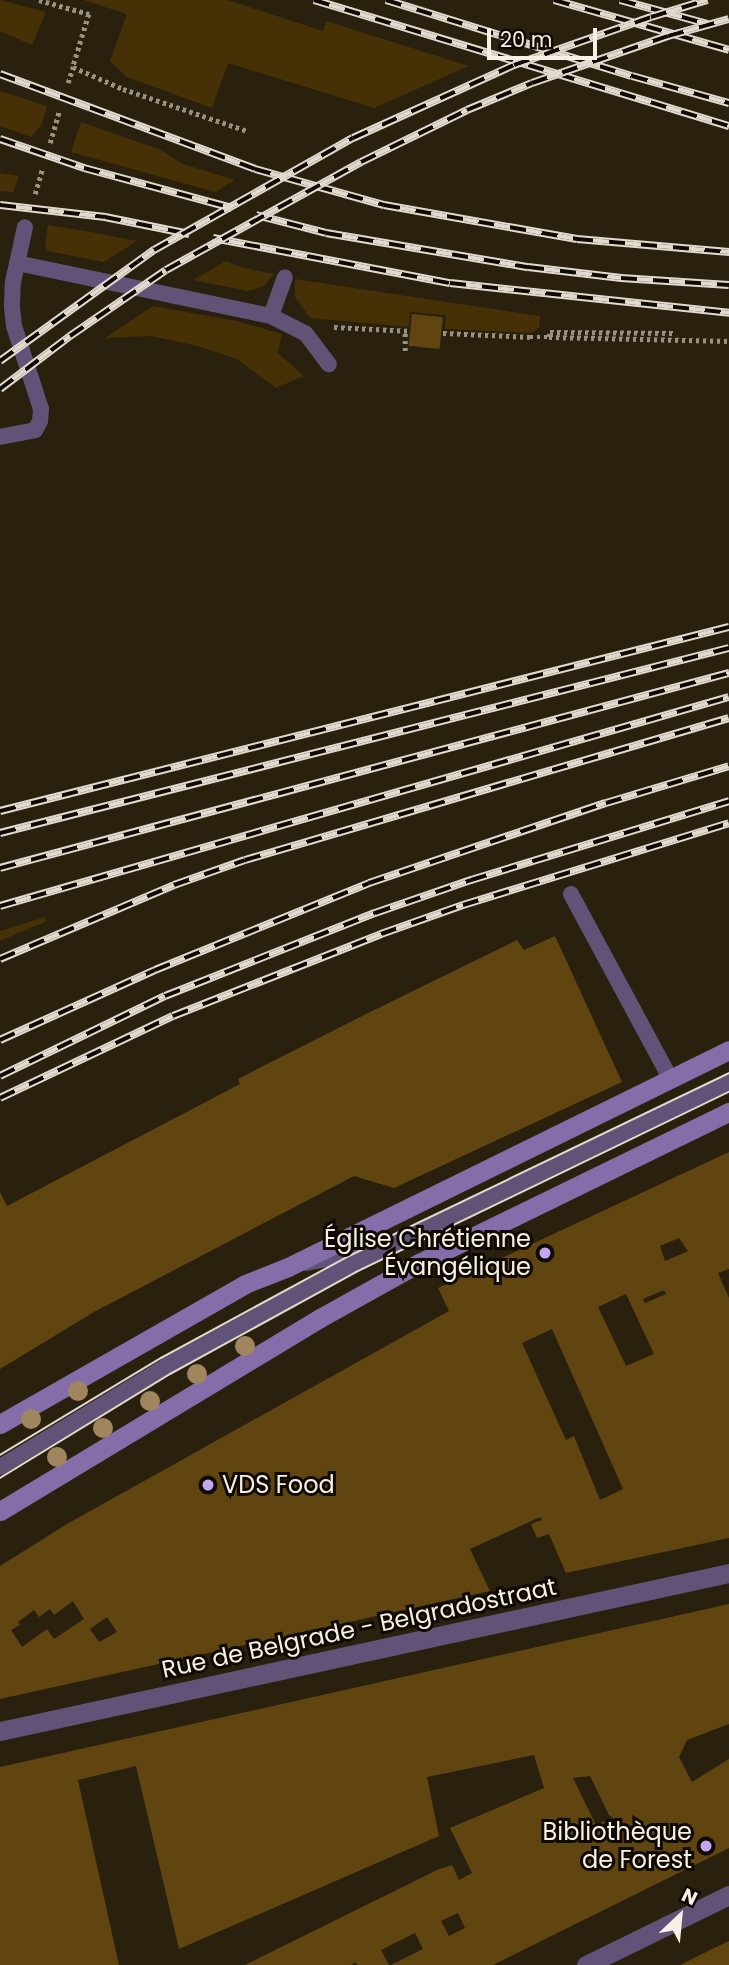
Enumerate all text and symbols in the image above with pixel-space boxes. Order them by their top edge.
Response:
scale bar [491,14,601,58]
text: 20 m [500,25,553,54]
place label: Église Chrétienne Évangélique [324,1225,531,1281]
marker: Église Chrétienne Évangélique [537,1245,553,1261]
place label: VDS Food [222,1471,335,1499]
marker: VDS Food [200,1477,216,1493]
street label: Rue de Belgrade - Belgradostraat [159,1572,559,1684]
place label: Bibliothèque de Forest [543,1818,692,1874]
marker: Bibliothèque de Forest [698,1838,714,1854]
north arrow [645,1881,715,1951]
text: N [677,1881,702,1912]

